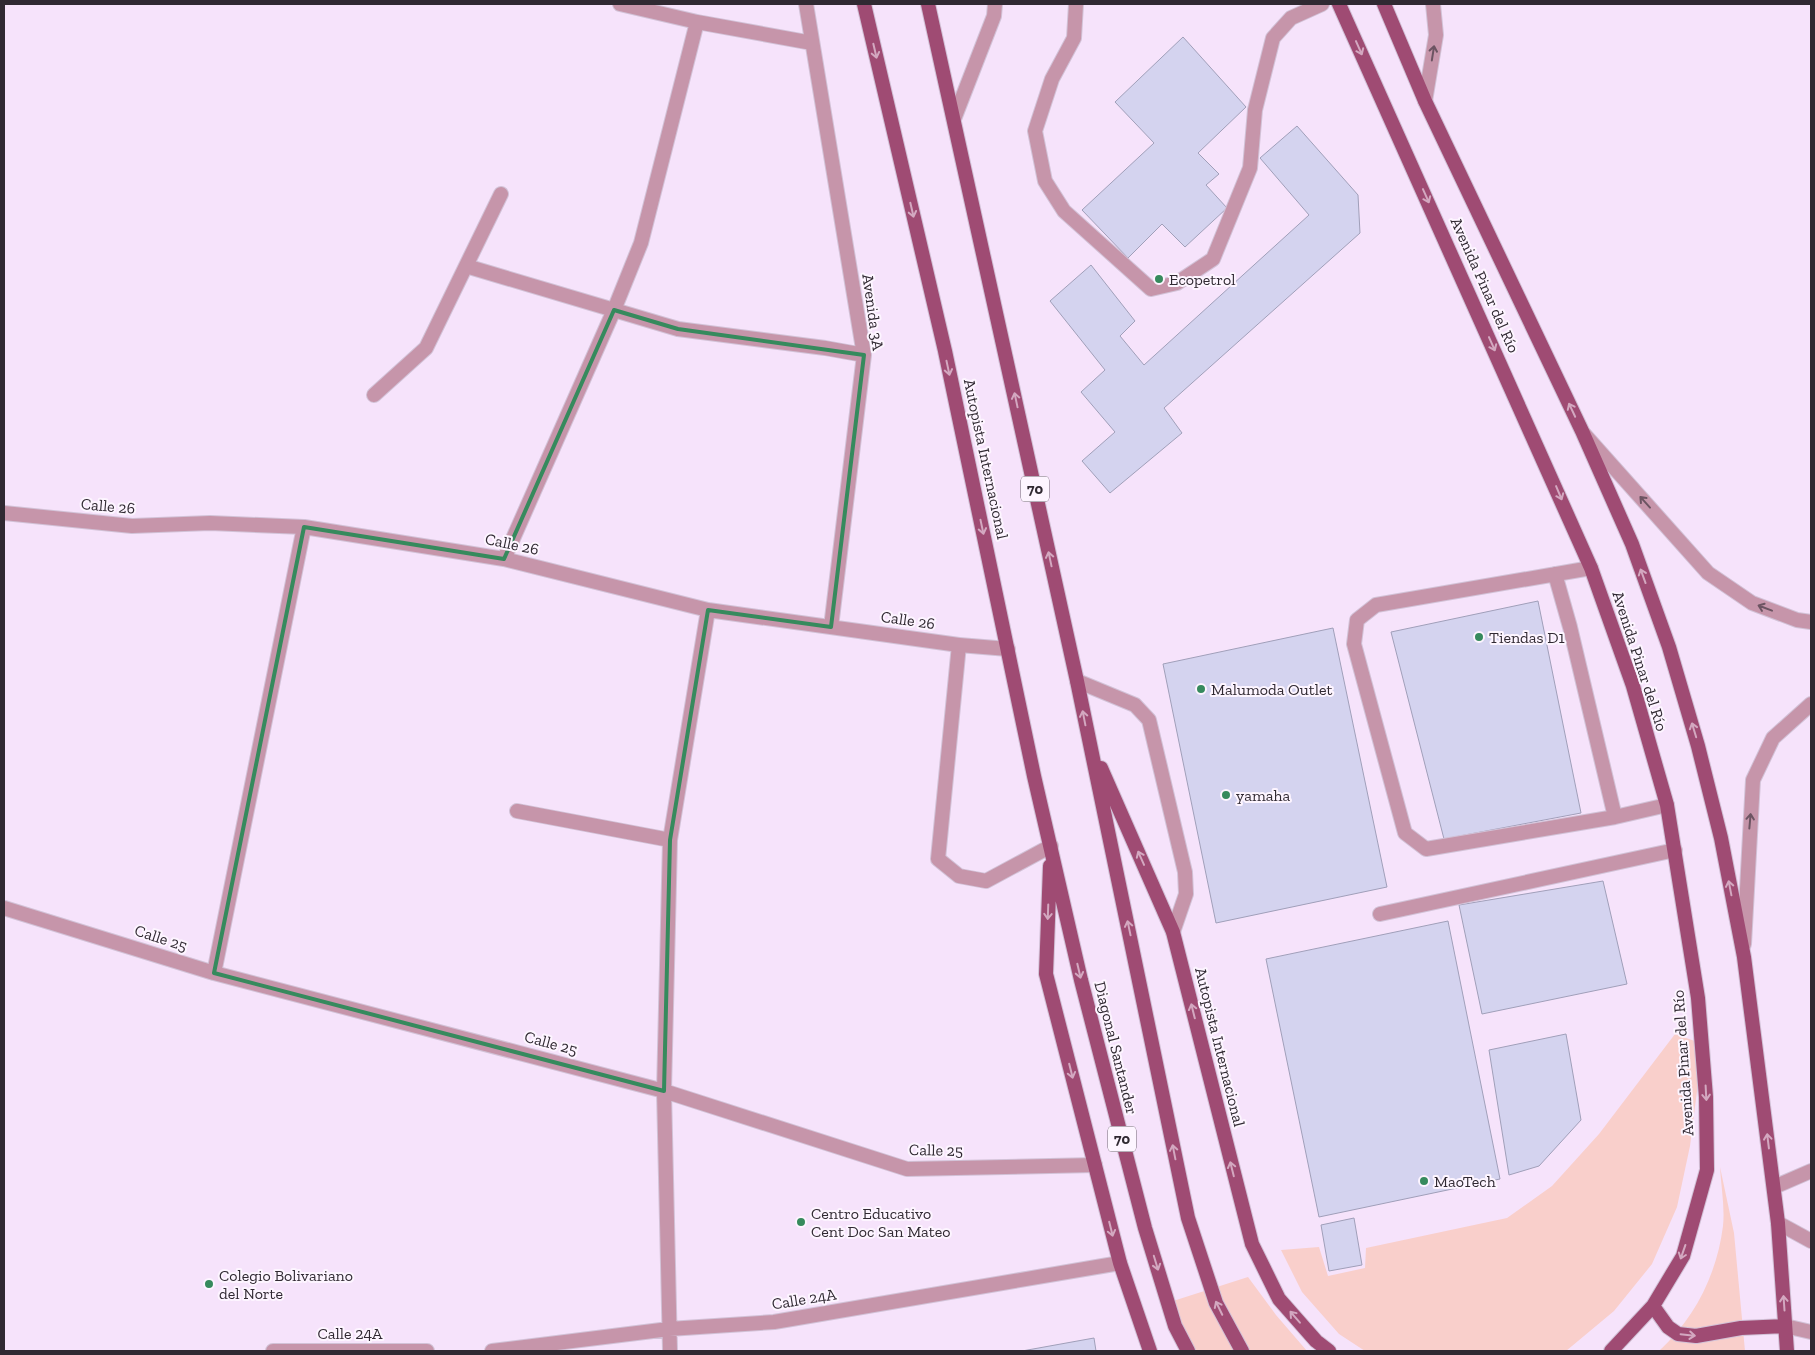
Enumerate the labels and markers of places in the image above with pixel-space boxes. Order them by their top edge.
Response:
place label: Ecopetrol [1169,270,1235,289]
marker: Ecopetrol [1153,273,1165,285]
place label: Tiendas D1 [1489,628,1565,647]
marker: Tiendas D1 [1473,631,1485,643]
place label: Malumoda Outlet [1211,680,1332,699]
marker: Malumoda Outlet [1195,683,1207,695]
place label: yamaha [1236,786,1290,805]
marker: yamaha [1220,789,1232,801]
place label: MaoTech [1434,1172,1496,1191]
marker: MaoTech [1418,1175,1430,1187]
place label: Centro Educativo Cent Doc San Mateo [811,1204,951,1241]
marker: Centro Educativo Cent Doc San Mateo [795,1216,807,1228]
place label: Colegio Bolivariano del Norte [219,1266,353,1303]
marker: Colegio Bolivariano del Norte [203,1278,215,1290]

